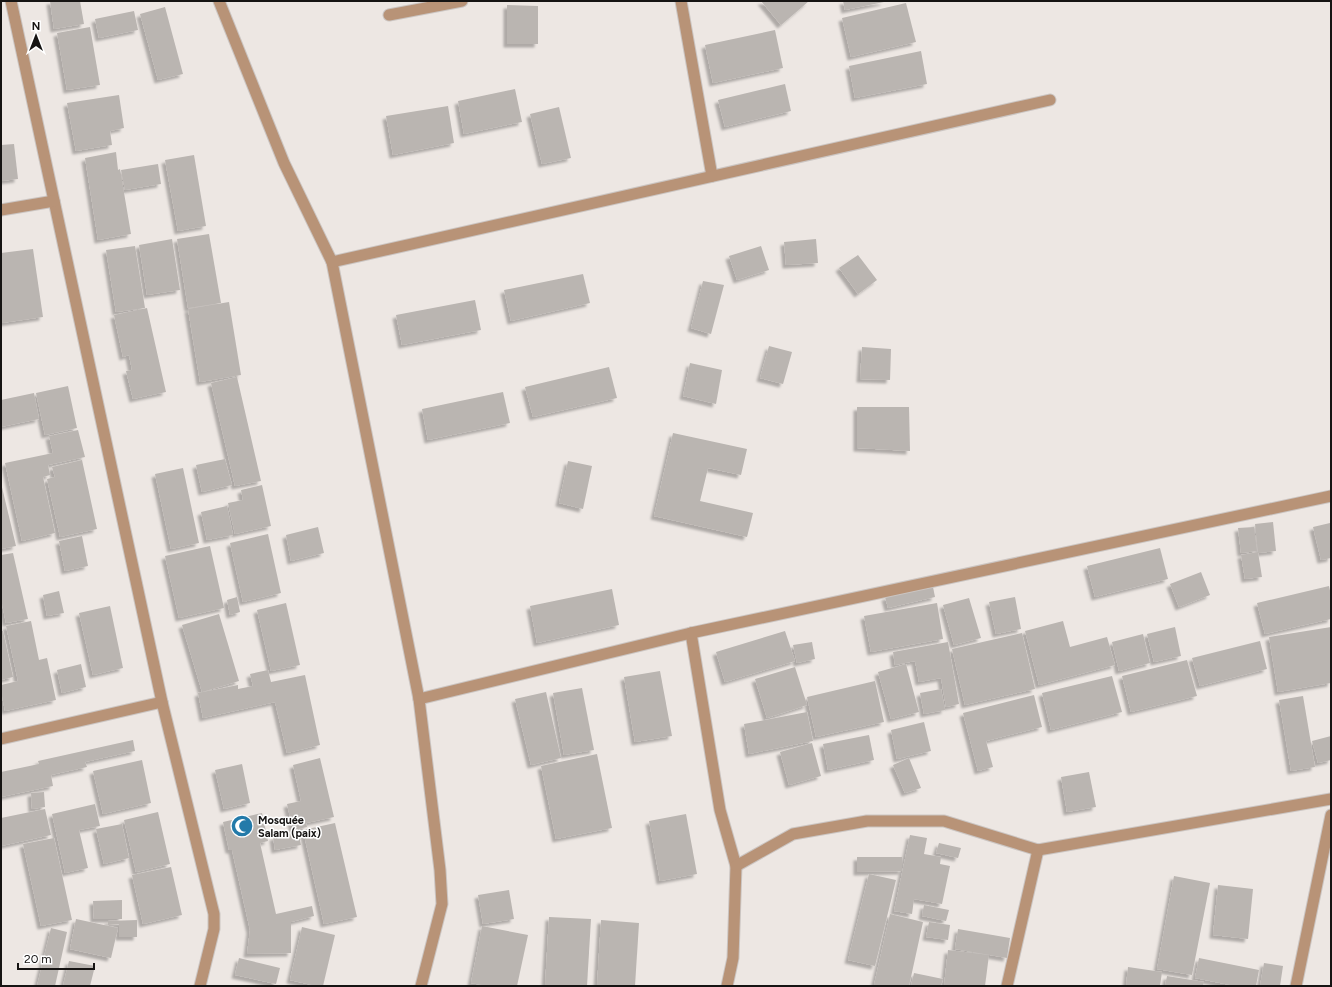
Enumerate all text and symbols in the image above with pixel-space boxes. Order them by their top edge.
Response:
north arrow [16,16,56,56]
text: N [32,20,40,33]
mosque icon: Mosquée Salam (paix) [229,813,255,839]
place label: Mosquée Salam (paix) [258,814,321,840]
scale bar [18,945,94,971]
text: 20 m [24,952,52,966]

